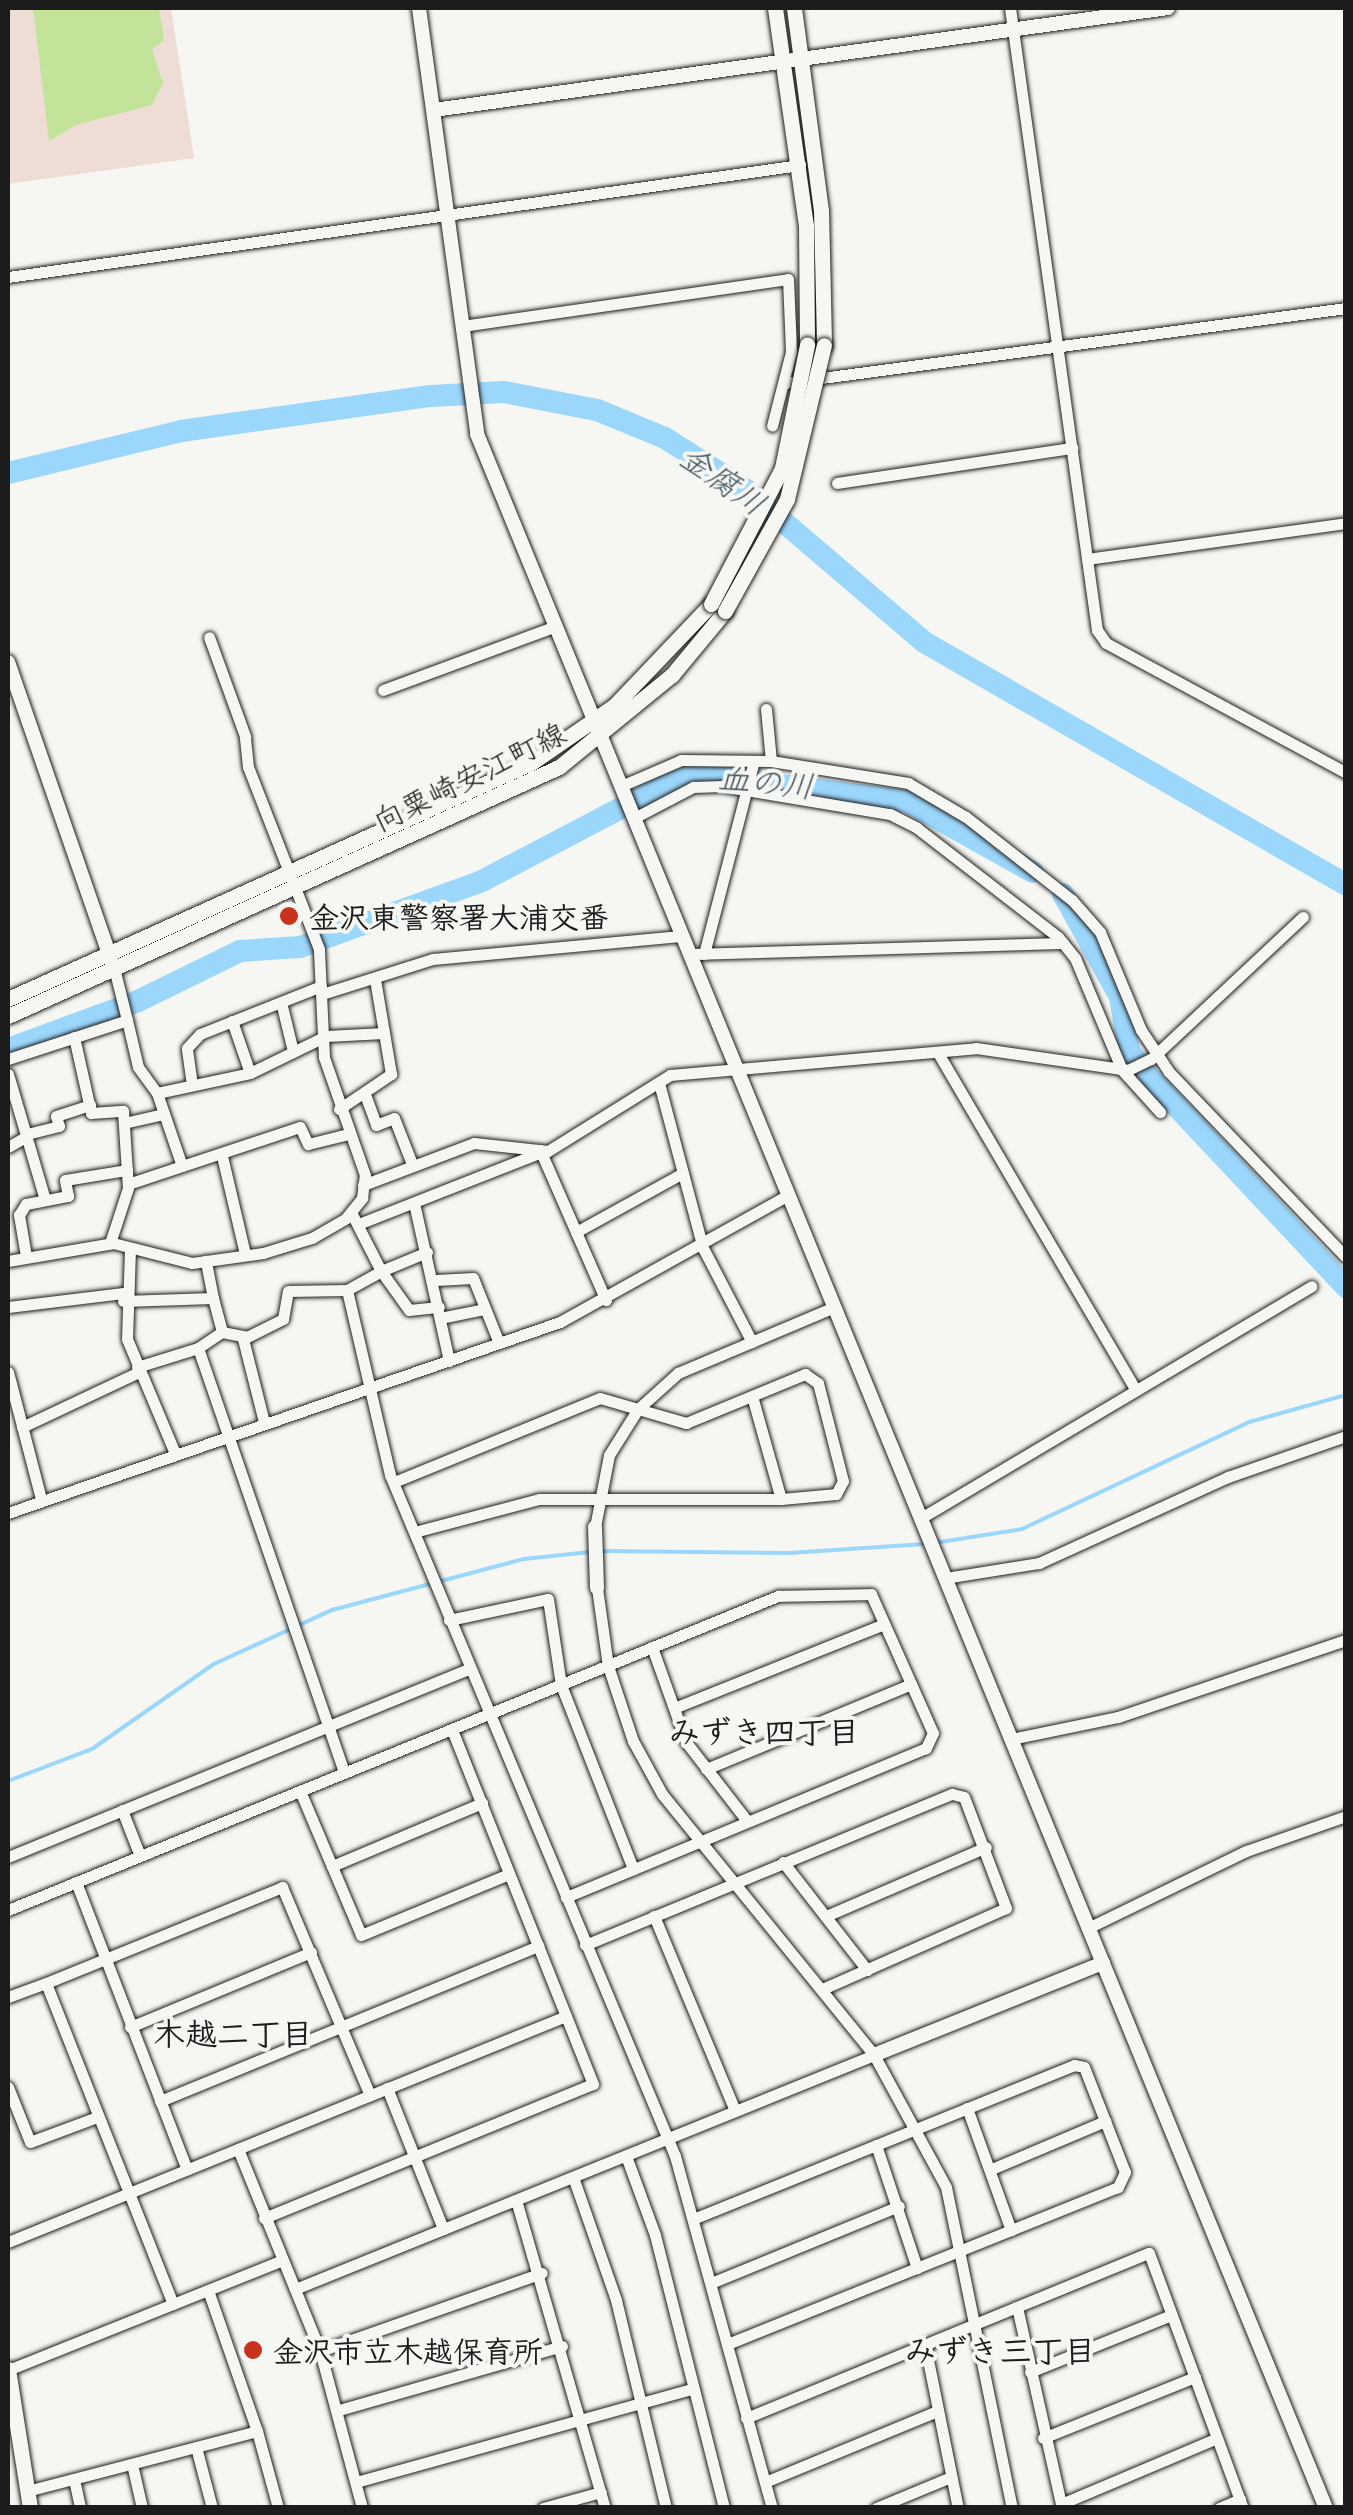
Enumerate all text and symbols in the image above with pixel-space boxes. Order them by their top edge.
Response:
water label: 金腐川 [674,436,774,522]
street label: 向粟崎安江町線 [367,714,571,838]
water label: 血の川 [717,758,815,804]
place label: 金沢東警察署大浦交番 [309,898,609,934]
marker: 金沢東警察署大浦交番 [278,905,300,927]
district label: みずき四丁目 [668,1711,860,1749]
district label: 木越二丁目 [153,2013,313,2051]
district label: みずき三丁目 [904,2330,1096,2368]
place label: 金沢市立木越保育所 [273,2332,543,2368]
marker: 金沢市立木越保育所 [242,2339,264,2361]

